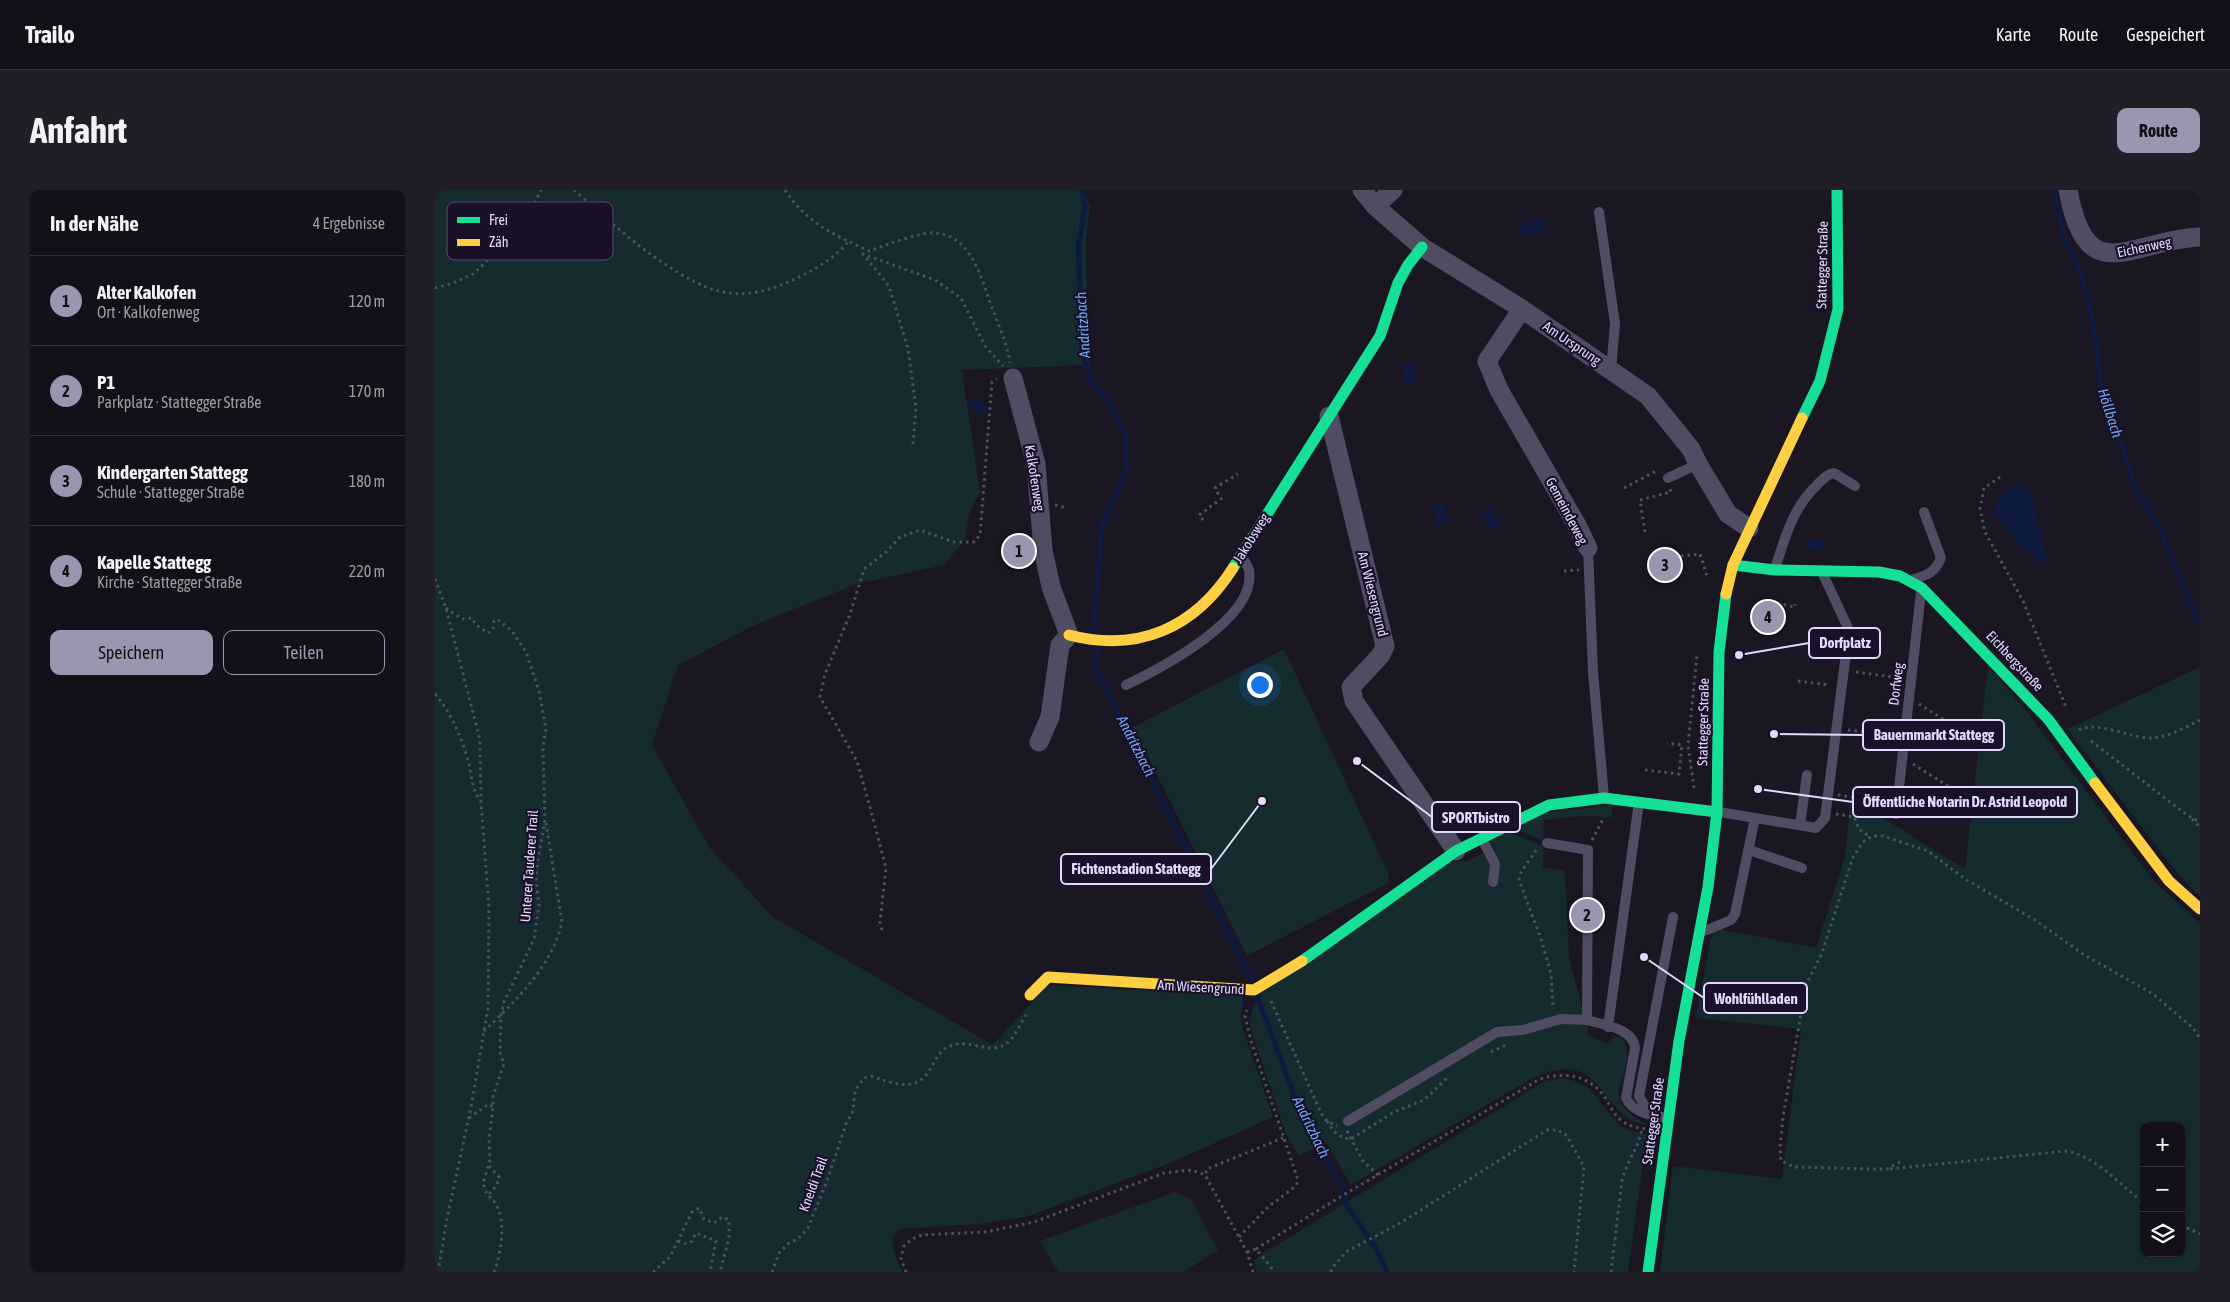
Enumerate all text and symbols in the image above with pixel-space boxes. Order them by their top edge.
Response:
text: Trailo [25,21,75,48]
text: Karte [1996,24,2031,45]
text: Route [2059,24,2098,45]
text: Gespeichert [2126,24,2205,45]
button: Route [2117,108,2200,153]
text: Anfahrt [30,110,127,150]
legend [447,202,613,260]
text: In der Nähe [50,211,139,235]
text: Frei [489,212,508,228]
text: 4 Ergebnisse [313,214,385,232]
street label: Stattegger Straße [1813,221,1831,309]
street label: Eichenweg [2115,233,2173,261]
text: Zäh [489,234,509,250]
text: Alter Kalkofen [97,281,196,303]
water label: Andritzbach [1072,291,1093,360]
text: 1 [62,292,70,310]
text: 120 m [349,292,385,310]
text: Ort · Kalkofenweg [97,303,200,321]
street label: Am Ursprung [1540,318,1604,368]
text: P1 [97,371,115,393]
text: 2 [62,382,70,400]
text: 170 m [349,382,385,400]
water label: Höllbach [2095,386,2126,440]
text: Parkplatz · Stattegger Straße [97,393,262,411]
street label: Kalkofenweg [1022,444,1048,512]
text: Kindergarten Stattegg [97,461,248,483]
text: 3 [62,472,70,490]
text: 180 m [349,472,385,490]
street label: Gemeindeweg [1543,475,1591,547]
text: Schule · Stattegger Straße [97,483,245,501]
street label: Jakobsweg [1229,510,1273,566]
pin: 1 [1003,532,1035,570]
pin: 3 [1649,546,1681,584]
street label: Am Wiesengrund [1355,550,1391,638]
text: Kapelle Stattegg [97,551,211,573]
text: 4 [62,562,70,580]
text: 220 m [349,562,385,580]
text: Kirche · Stattegger Straße [97,573,242,591]
pin: 4 [1752,598,1784,636]
callout: Dorfplatz [1809,628,1880,658]
street label: Eichbergstraße [1983,628,2047,694]
button: Speichern [50,630,213,675]
button: Teilen [223,630,385,675]
text: Dorfplatz [1819,634,1871,651]
street label: Dorfweg [1885,662,1907,706]
your location [1247,672,1273,698]
street label: Stattegger Straße [1694,678,1712,766]
water label: Andritzbach [1113,712,1159,779]
callout: Bauernmarkt Stattegg [1863,720,2004,750]
text: Bauernmarkt Stattegg [1874,726,1995,743]
callout: Öffentliche Notarin Dr. Astrid Leopold [1853,787,2077,817]
text: Öffentliche Notarin Dr. Astrid Leopold [1863,793,2067,810]
callout: SPORTbistro [1432,802,1520,832]
street label: Unterer Tauderer Trail [517,809,541,923]
text: SPORTbistro [1442,809,1510,826]
callout: Fichtenstadion Stattegg [1061,854,1211,884]
text: Fichtenstadion Stattegg [1071,860,1201,877]
pin: 2 [1571,896,1603,934]
street label: Am Wiesengrund [1157,977,1245,997]
callout: Wohlfühlladen [1704,983,1807,1013]
text: Wohlfühlladen [1713,990,1798,1007]
street label: Stattegger Straße [1639,1076,1667,1166]
water label: Andritzbach [1289,1092,1334,1160]
map controls [2140,1122,2185,1257]
button: + [2140,1122,2185,1167]
street label: Kneidi Trail [796,1154,830,1214]
button: − [2140,1167,2185,1212]
button: layers [2140,1212,2185,1257]

